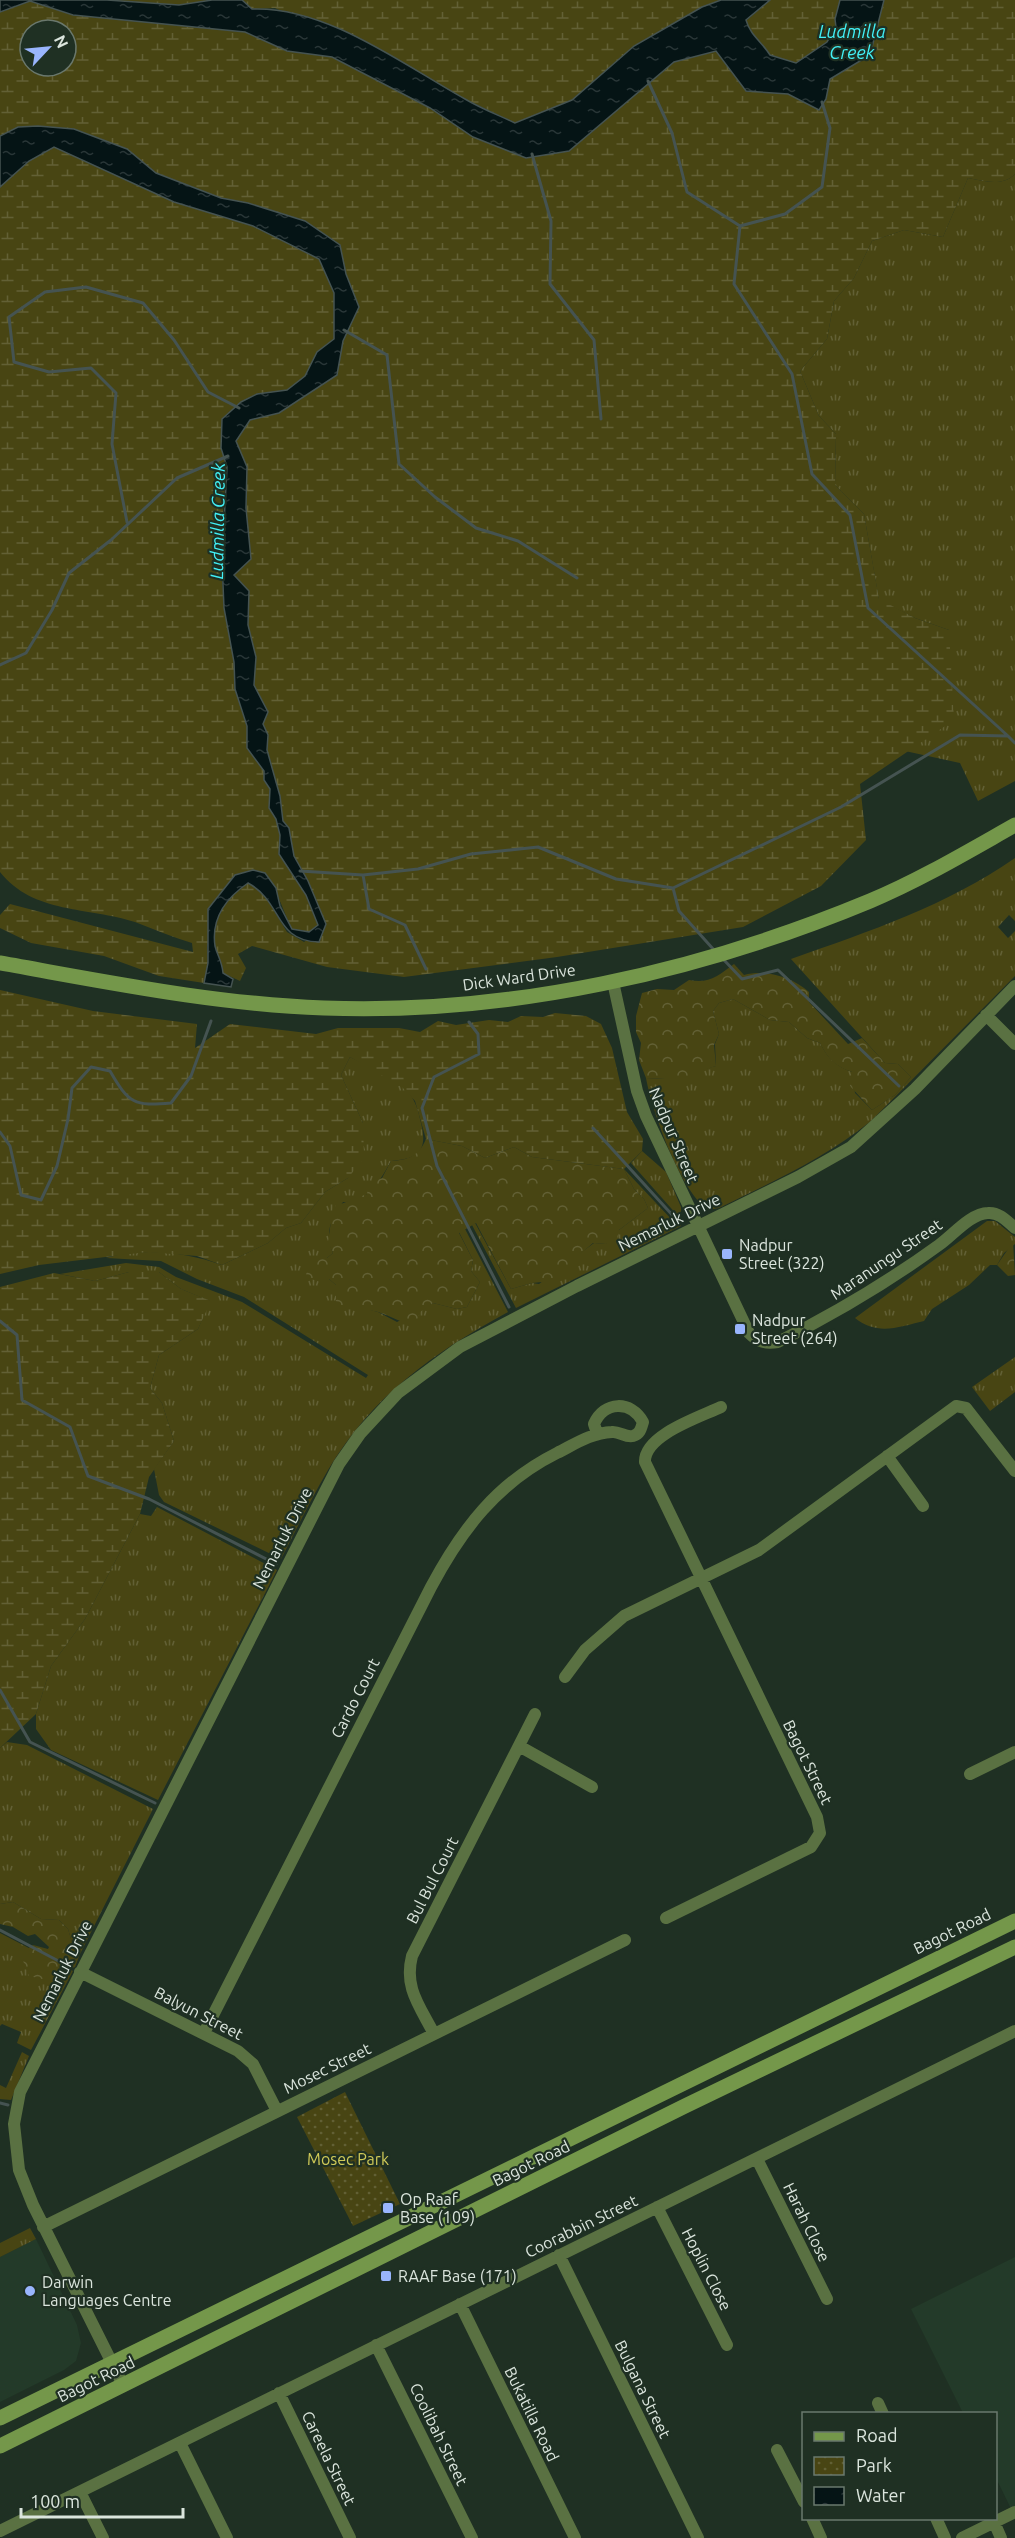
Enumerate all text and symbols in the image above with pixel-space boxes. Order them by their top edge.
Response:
north arrow [18,18,78,78]
water label: Ludmilla Creek [818,21,886,62]
text: N [51,32,72,51]
water label: Ludmilla Creek [206,462,228,580]
street label: Dick Ward Drive [461,960,577,994]
street label: Nadpur Street [646,1085,702,1186]
street label: Nemarluk Drive [615,1190,723,1254]
street label: Maranungu Street [827,1215,946,1303]
place label: Nadpur Street (322) [739,1236,825,1273]
marker: Nadpur Street (322) [720,1247,734,1261]
place label: Nadpur Street (264) [752,1311,838,1348]
marker: Nadpur Street (264) [733,1322,747,1336]
street label: Nemarluk Drive [249,1484,315,1592]
street label: Cardo Court [327,1654,383,1741]
street label: Bagot Street [780,1717,836,1808]
street label: Bul Bul Court [402,1833,462,1926]
street label: Bagot Road [910,1905,994,1957]
street label: Nemarluk Drive [29,1917,95,2025]
street label: Balyun Street [152,1983,247,2043]
street label: Mosec Street [280,2039,374,2097]
street label: Bagot Road [489,2137,573,2189]
park label: Mosec Park [307,2150,389,2168]
street label: Harah Close [780,2180,834,2264]
place label: Op Raaf Base (109) [400,2190,475,2227]
street label: Coorabbin Street [522,2191,641,2261]
marker: Op Raaf Base (109) [381,2201,395,2215]
street label: Hoplin Close [679,2225,735,2313]
place label: RAAF Base (171) [398,2267,517,2286]
marker: RAAF Base (171) [379,2269,393,2283]
place label: Darwin Languages Centre [42,2273,172,2309]
marker: Darwin Languages Centre [23,2284,37,2298]
street label: Bulgana Street [612,2337,675,2441]
street label: Bagot Road [54,2353,138,2405]
street label: Bukatilla Road [501,2364,563,2464]
street label: Coolibah Street [406,2380,472,2489]
street label: Careela Street [298,2408,360,2509]
legend [802,2412,997,2520]
text: Road [856,2425,898,2445]
text: Park [856,2455,892,2475]
scale bar [21,2481,183,2519]
text: Water [856,2485,906,2505]
text: 100 m [30,2491,80,2511]

